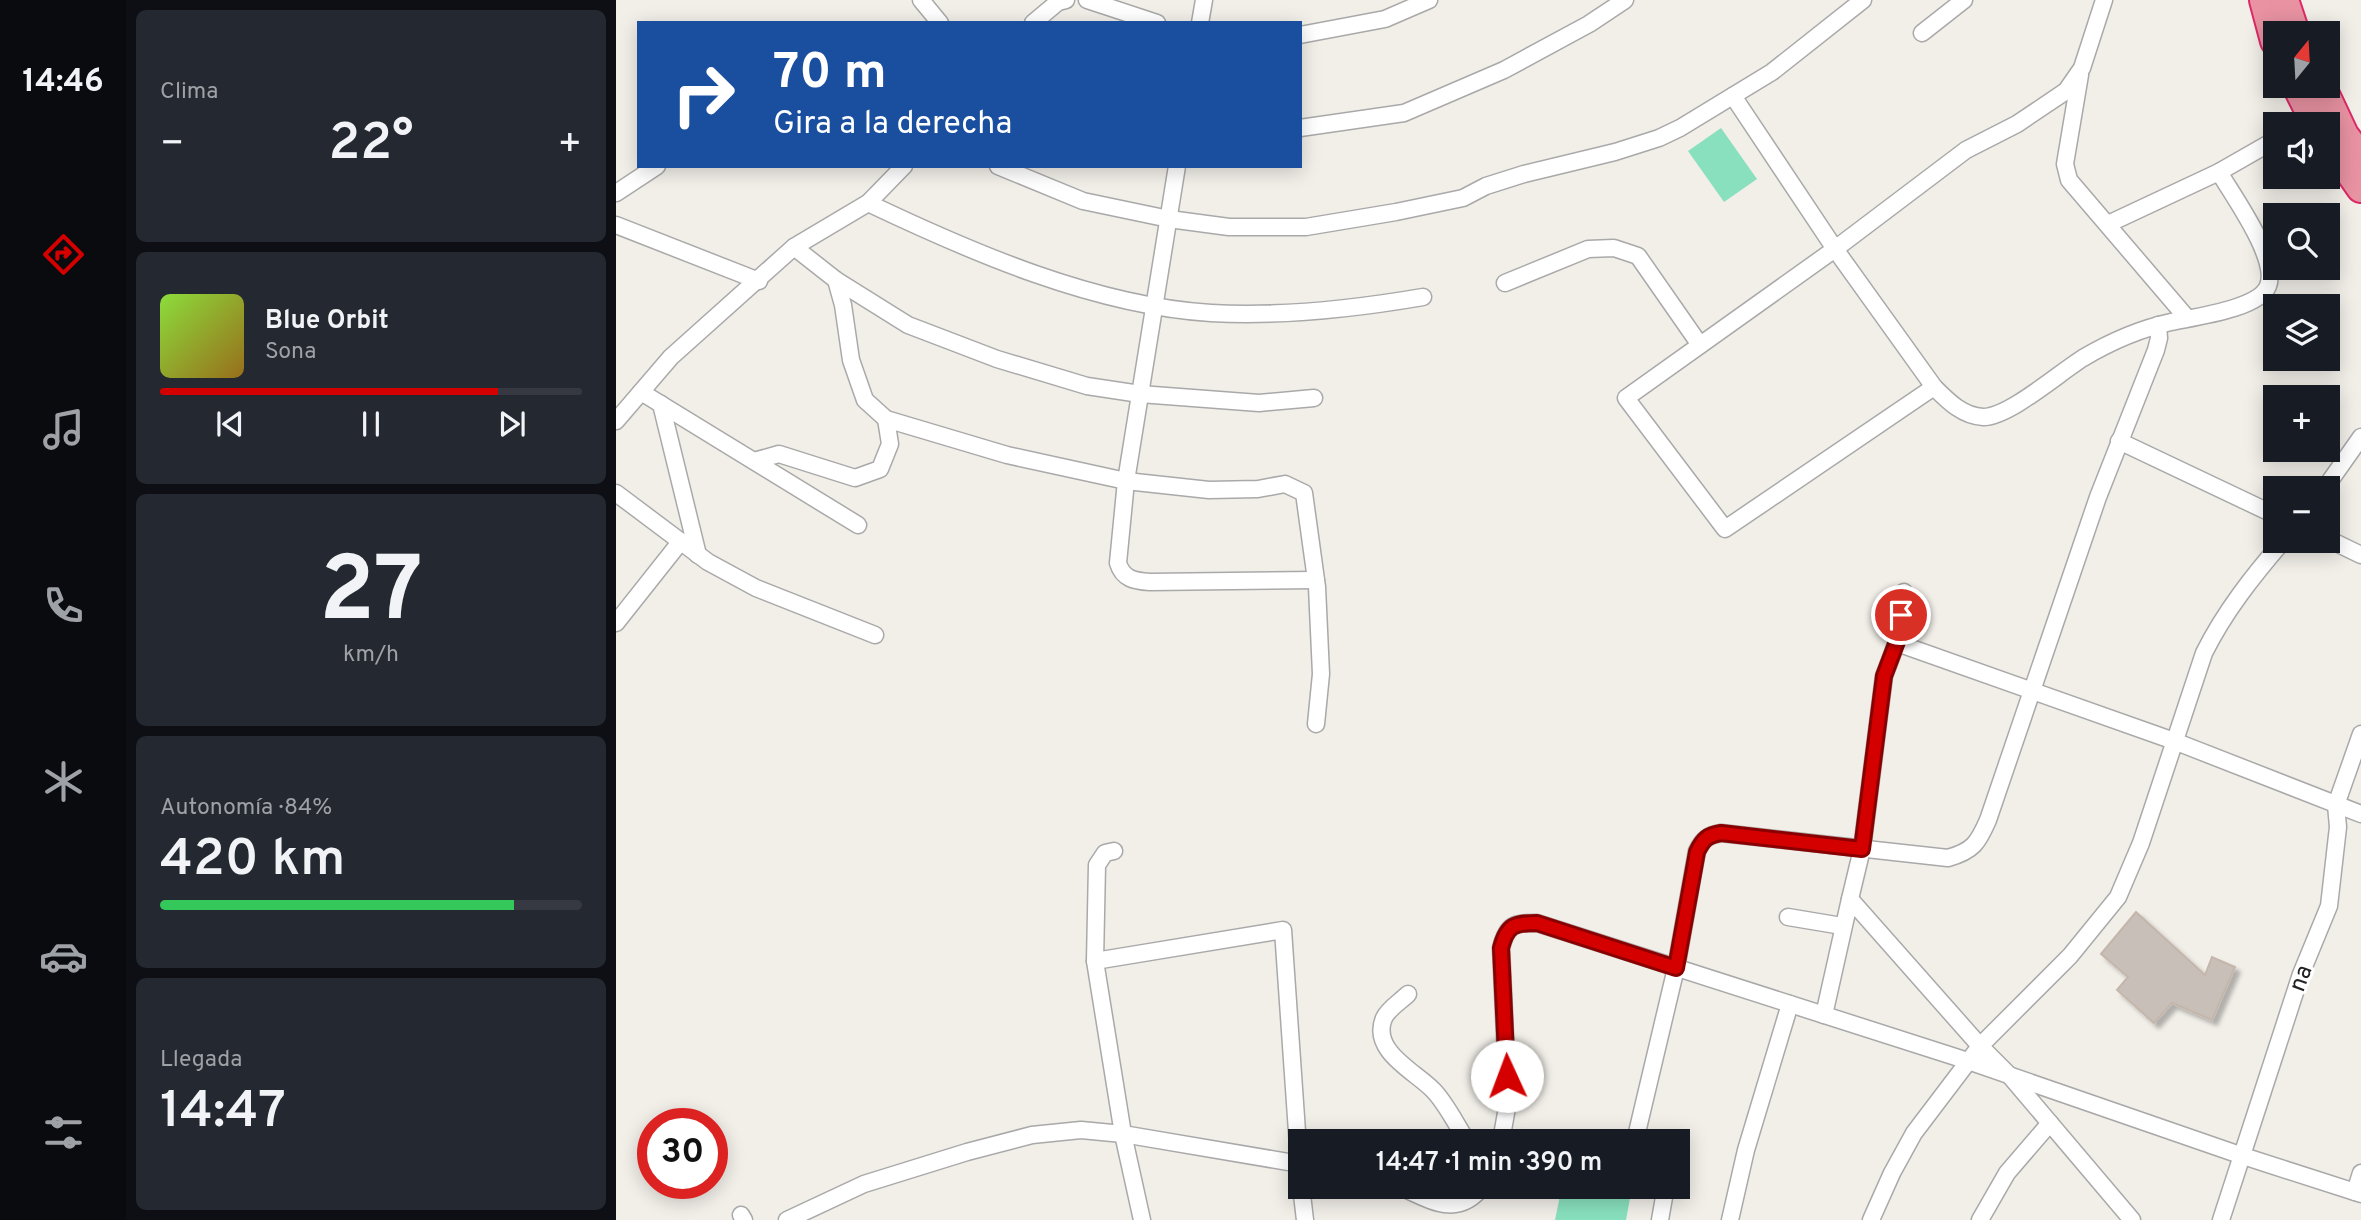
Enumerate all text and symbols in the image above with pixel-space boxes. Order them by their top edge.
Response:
north arrow [2263,21,2340,98]
map controls [2263,21,2340,553]
text: 70 m [773,44,887,106]
icon: right [658,49,749,140]
text: 14:46 [22,63,104,103]
text: Clima [160,78,218,107]
text: Gira a la derecha [773,105,1012,145]
text: 22° [328,112,414,178]
button: sound [2263,112,2340,189]
text: − [160,121,185,170]
text: + [557,121,582,170]
button: search [2263,203,2340,280]
icon: directions [39,230,88,279]
button: layers [2263,294,2340,371]
text: Blue Orbit [265,305,389,338]
text: Sona [265,338,316,367]
button: + [2263,385,2340,462]
icon: music [39,405,88,454]
icon: previous [211,405,249,443]
icon: pause [352,405,390,443]
icon: next [493,405,531,443]
button: − [2263,476,2340,553]
text: 27 [319,538,423,653]
icon: phone [39,581,88,630]
pin [1871,585,1931,645]
icon: arrive [1882,596,1920,634]
text: km/h [343,641,399,670]
icon: climate [39,757,88,806]
text: Autonomía · 84% [160,794,332,823]
text: 420 km [160,828,345,894]
icon: car [39,932,88,981]
street label: na [2283,961,2320,996]
position arrow [1470,1039,1544,1113]
text: Llegada [160,1046,242,1075]
text: 14:47 [160,1080,286,1146]
icon: filters [39,1108,88,1157]
speed limit sign: 30 [637,1108,728,1199]
text: 14:47 · 1 min · 390 m [1376,1147,1602,1180]

